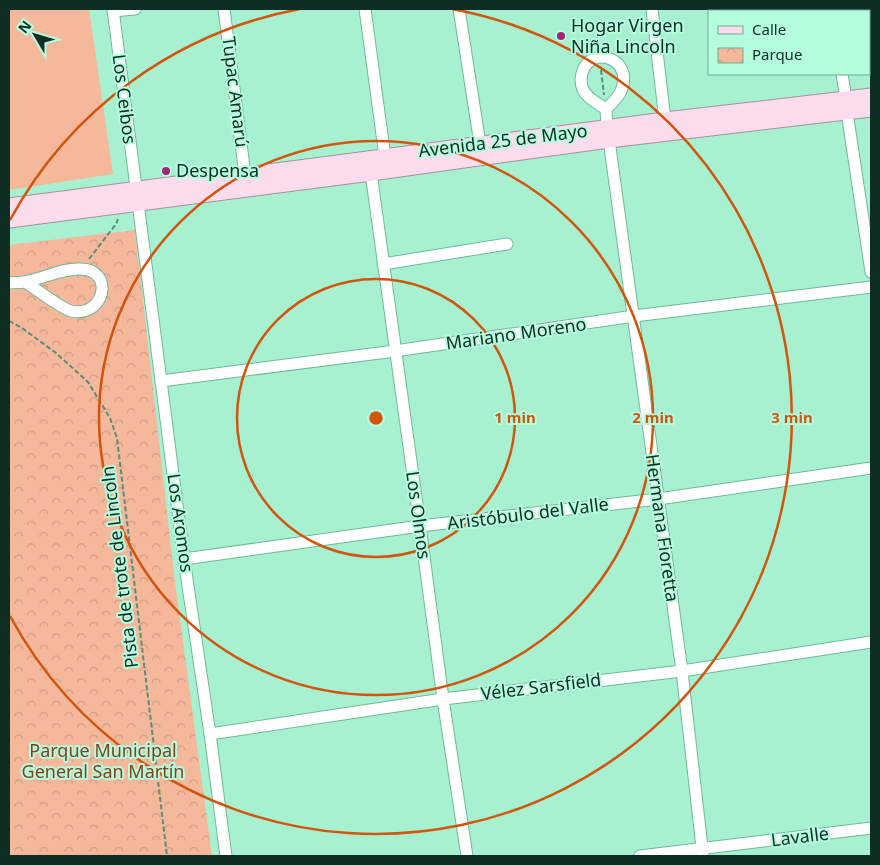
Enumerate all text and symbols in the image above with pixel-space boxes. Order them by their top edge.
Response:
north arrow [10,10,60,60]
legend [708,10,870,75]
place label: Hogar Virgen Niña Lincoln [571,13,684,58]
text: N [13,16,35,37]
text: Calle [752,19,786,39]
marker: Hogar Virgen Niña Lincoln [555,30,567,42]
street label: Tupac Amarú [217,35,255,149]
text: Parque [752,44,802,64]
street label: Los Ceibos [108,53,142,145]
street label: Avenida 25 de Mayo [417,118,589,162]
place label: Despensa [176,158,259,182]
marker: Despensa [160,165,172,177]
street label: Mariano Moreno [444,311,588,355]
text: 1 min [494,407,536,427]
text: 2 min [632,407,674,427]
text: 3 min [771,407,813,427]
centre of rings [367,409,385,427]
street label: Hermana Fioretta [641,452,685,603]
street label: Pista de trote de Lincoln [95,465,143,670]
street label: Los Olmos [401,469,437,560]
street label: Los Aromos [162,472,200,574]
street label: Aristóbulo del Valle [446,491,610,535]
street label: Vélez Sarsfield [479,667,602,705]
park label: Parque Municipal General San Martín [22,738,184,783]
street label: Lavalle [770,821,830,851]

